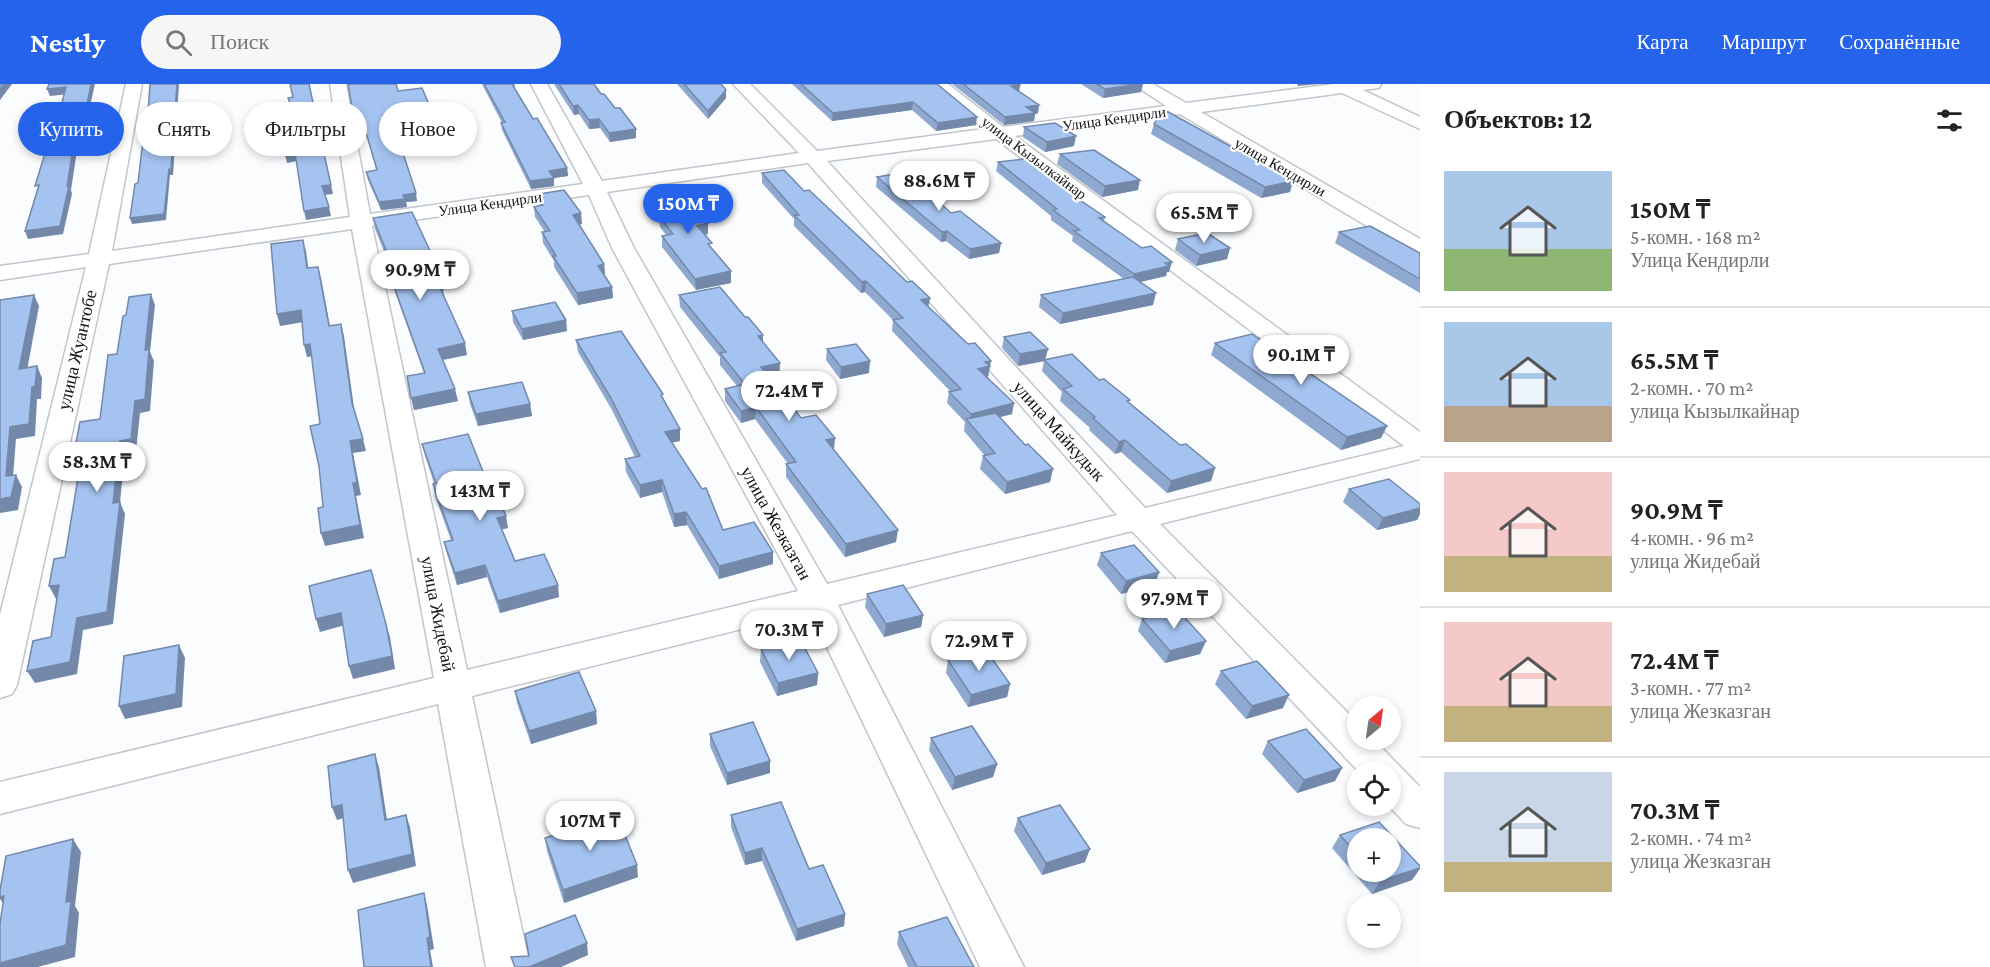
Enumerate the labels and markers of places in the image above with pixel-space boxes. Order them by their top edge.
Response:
pin: 88.6M ₸ [884,161,994,212]
pin: 150M ₸ [639,184,737,235]
pin: 65.5M ₸ [1149,193,1259,244]
pin: 90.9M ₸ [365,250,475,301]
pin: 90.1M ₸ [1246,335,1356,386]
pin: 72.4M ₸ [734,371,844,422]
pin: 58.3M ₸ [42,442,152,493]
pin: 143M ₸ [431,471,529,522]
pin: 97.9M ₸ [1119,579,1229,630]
pin: 70.3M ₸ [734,610,844,661]
pin: 72.9M ₸ [924,621,1034,672]
pin: 107M ₸ [541,801,639,852]

